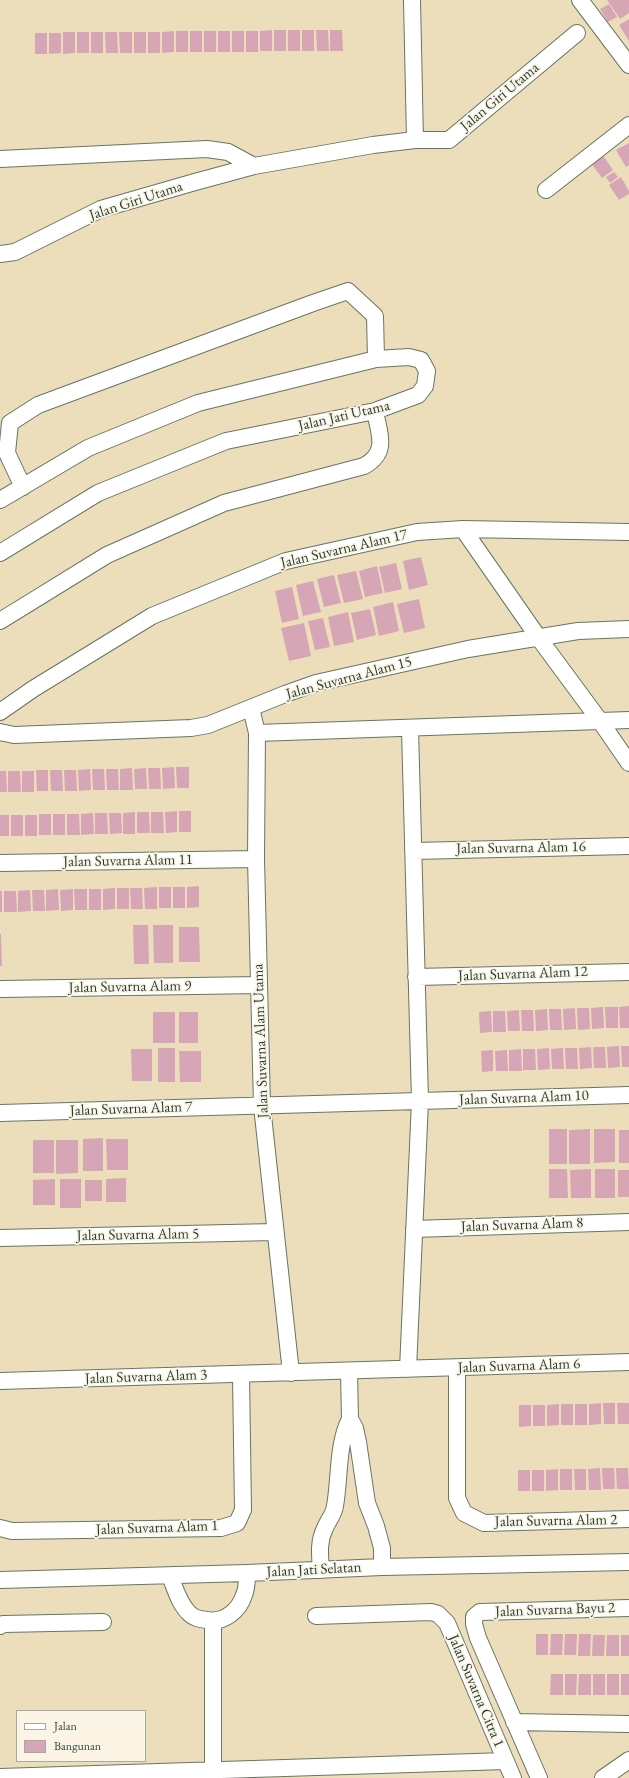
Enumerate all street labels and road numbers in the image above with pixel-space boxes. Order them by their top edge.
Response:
street label: Jalan Giri Utama [457,59,543,135]
street label: Jalan Giri Utama [87,177,185,225]
street label: Jalan Jati Utama [296,397,392,435]
street label: Jalan Suvarna Alam 17 [279,526,409,572]
street label: Jalan Suvarna Alam 15 [284,653,414,703]
street label: Jalan Suvarna Alam 16 [456,838,586,858]
street label: Jalan Suvarna Alam 11 [63,851,193,871]
street label: Jalan Suvarna Alam Utama [249,963,273,1119]
street label: Jalan Suvarna Alam 12 [458,963,588,985]
street label: Jalan Suvarna Alam 9 [69,977,191,997]
street label: Jalan Suvarna Alam 10 [459,1087,589,1109]
street label: Jalan Suvarna Alam 7 [69,1098,193,1120]
street label: Jalan Suvarna Alam 8 [460,1214,584,1236]
street label: Jalan Suvarna Alam 5 [77,1225,199,1245]
street label: Jalan Suvarna Alam 6 [457,1355,581,1377]
street label: Jalan Suvarna Alam 3 [84,1366,208,1388]
street label: Jalan Suvarna Alam 2 [495,1511,617,1531]
street label: Jalan Suvarna Alam 1 [95,1517,219,1539]
street label: Jalan Jati Selatan [266,1559,362,1581]
street label: Jalan Suvarna Bayu 2 [495,1599,615,1621]
street label: Jalan Suvarna Citra 1 [444,1632,508,1750]

